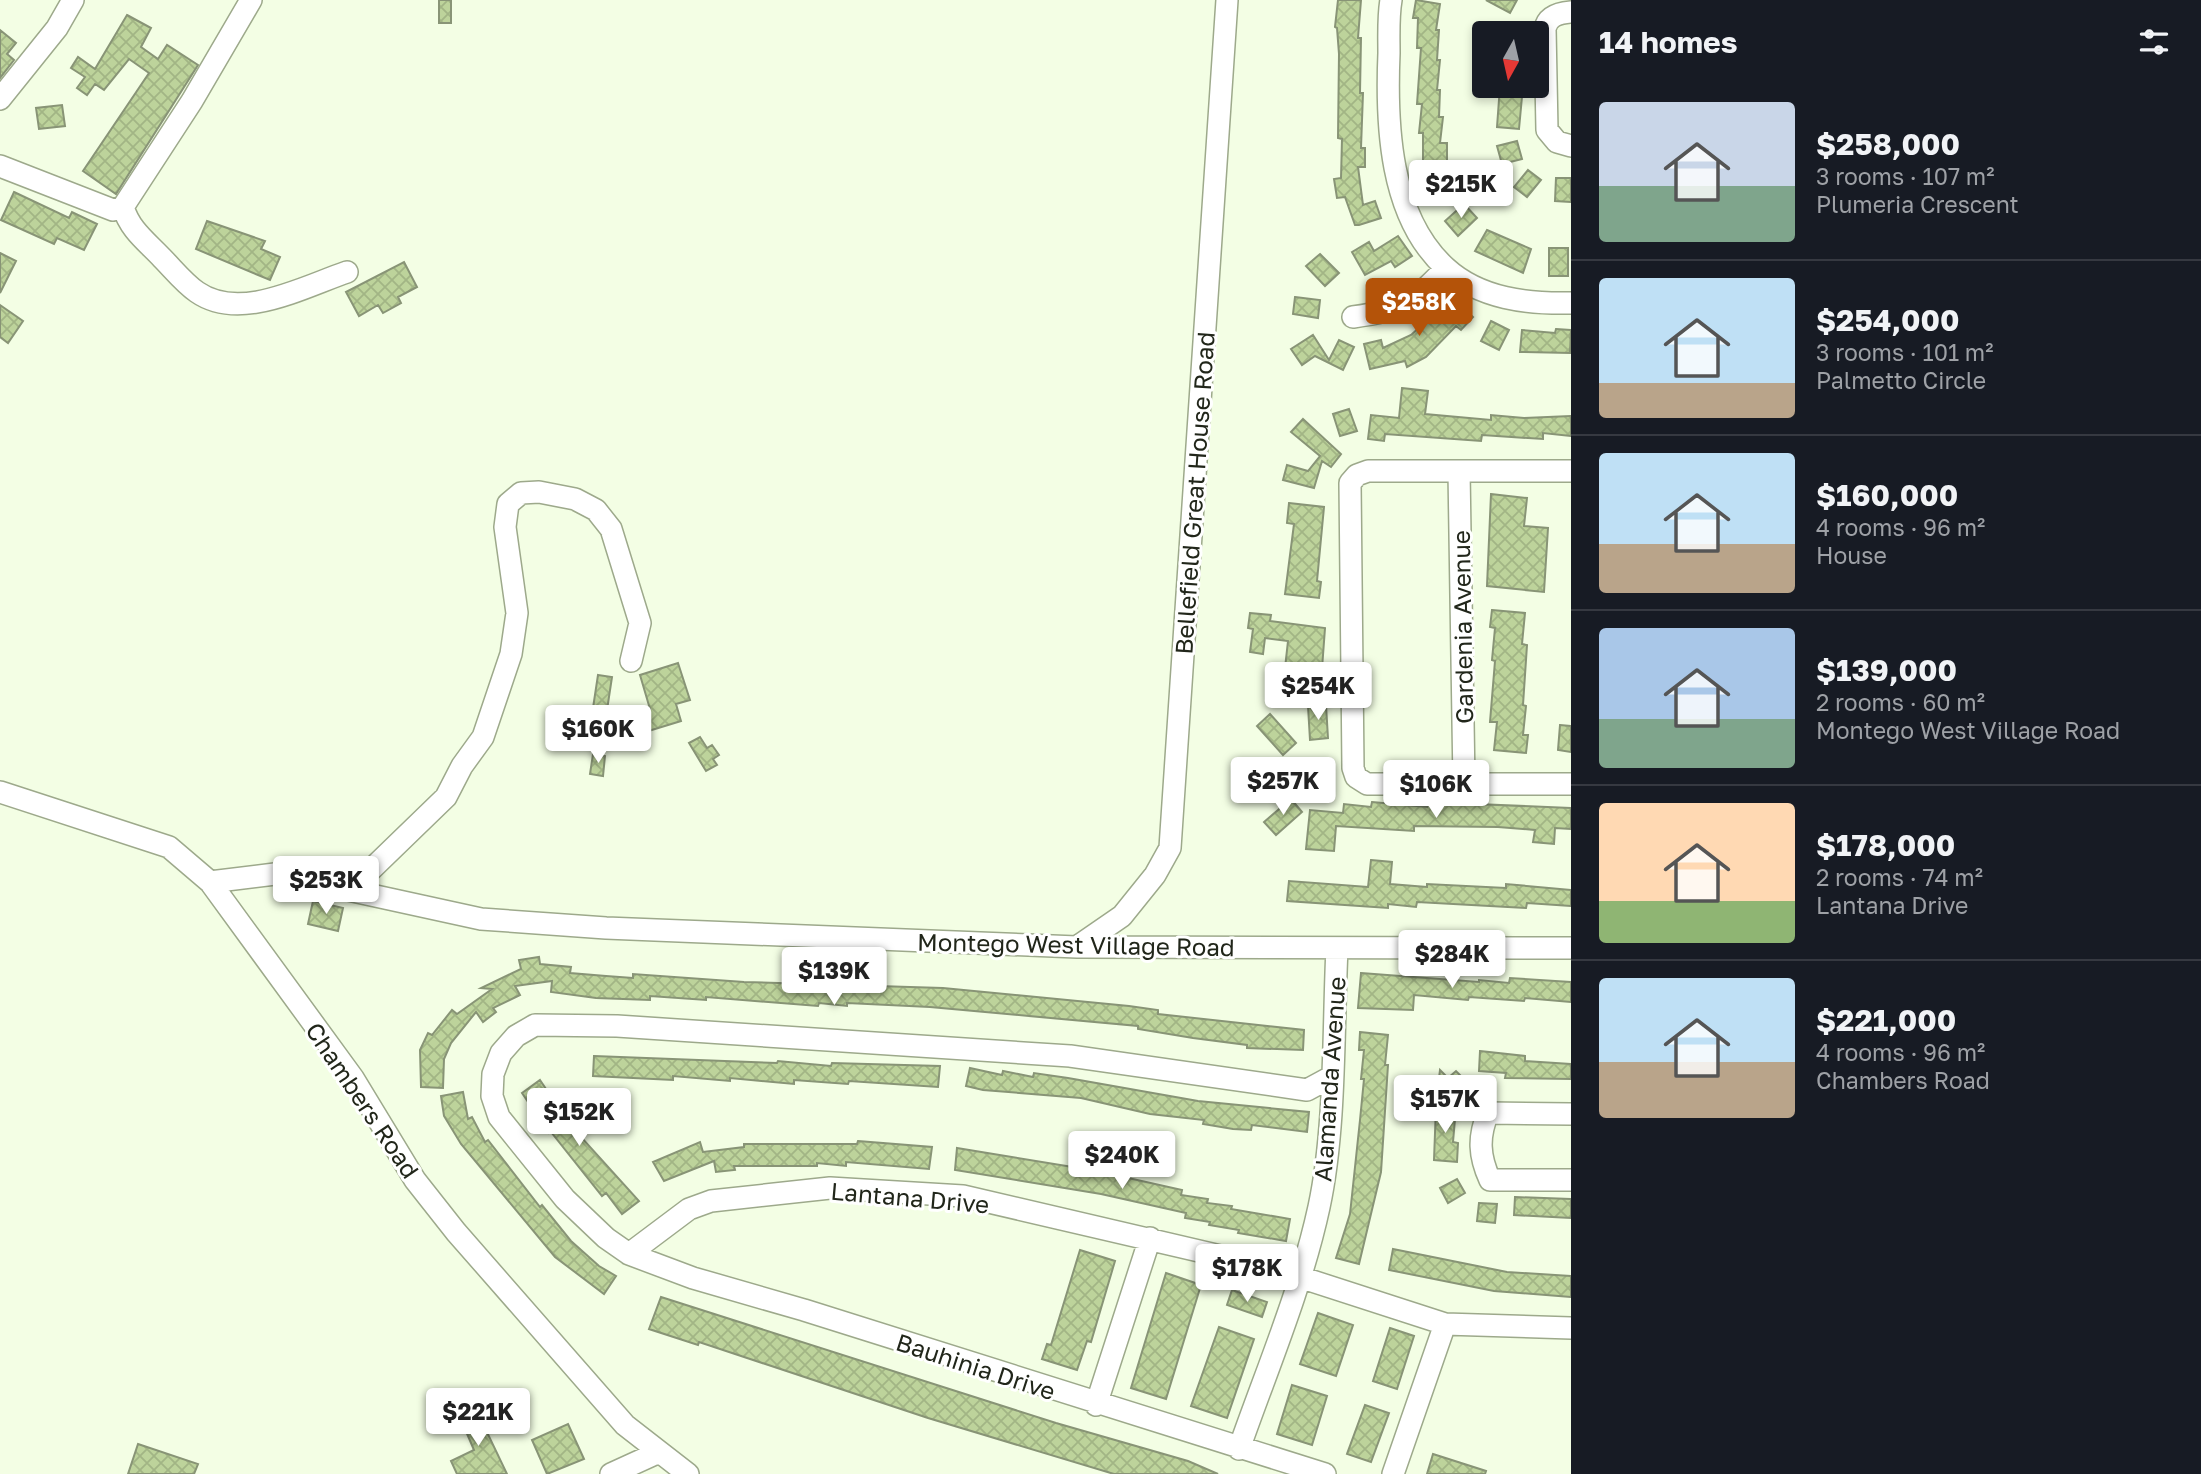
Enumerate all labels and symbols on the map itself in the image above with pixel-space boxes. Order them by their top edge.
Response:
north arrow [1472,21,1549,98]
pin: $215K [1412,160,1510,220]
pin: $258K [1370,278,1468,338]
street label: Bellefield Great House Road [1168,331,1220,655]
street label: Gardenia Avenue [1446,530,1478,724]
pin: $254K [1269,662,1367,722]
pin: $160K [549,706,647,765]
pin: $257K [1234,758,1332,817]
pin: $106K [1387,760,1485,820]
pin: $253K [277,856,375,916]
street label: Montego West Village Road [917,927,1235,961]
pin: $284K [1403,930,1501,990]
pin: $139K [785,948,883,1007]
street label: Alamanda Avenue [1307,976,1351,1182]
street label: Chambers Road [300,1017,426,1183]
pin: $157K [1396,1076,1494,1135]
pin: $152K [530,1088,628,1148]
pin: $240K [1073,1132,1171,1191]
street label: Lantana Drive [830,1176,990,1218]
pin: $178K [1198,1244,1296,1304]
street label: Bauhinia Drive [893,1327,1059,1405]
pin: $221K [429,1388,527,1448]

